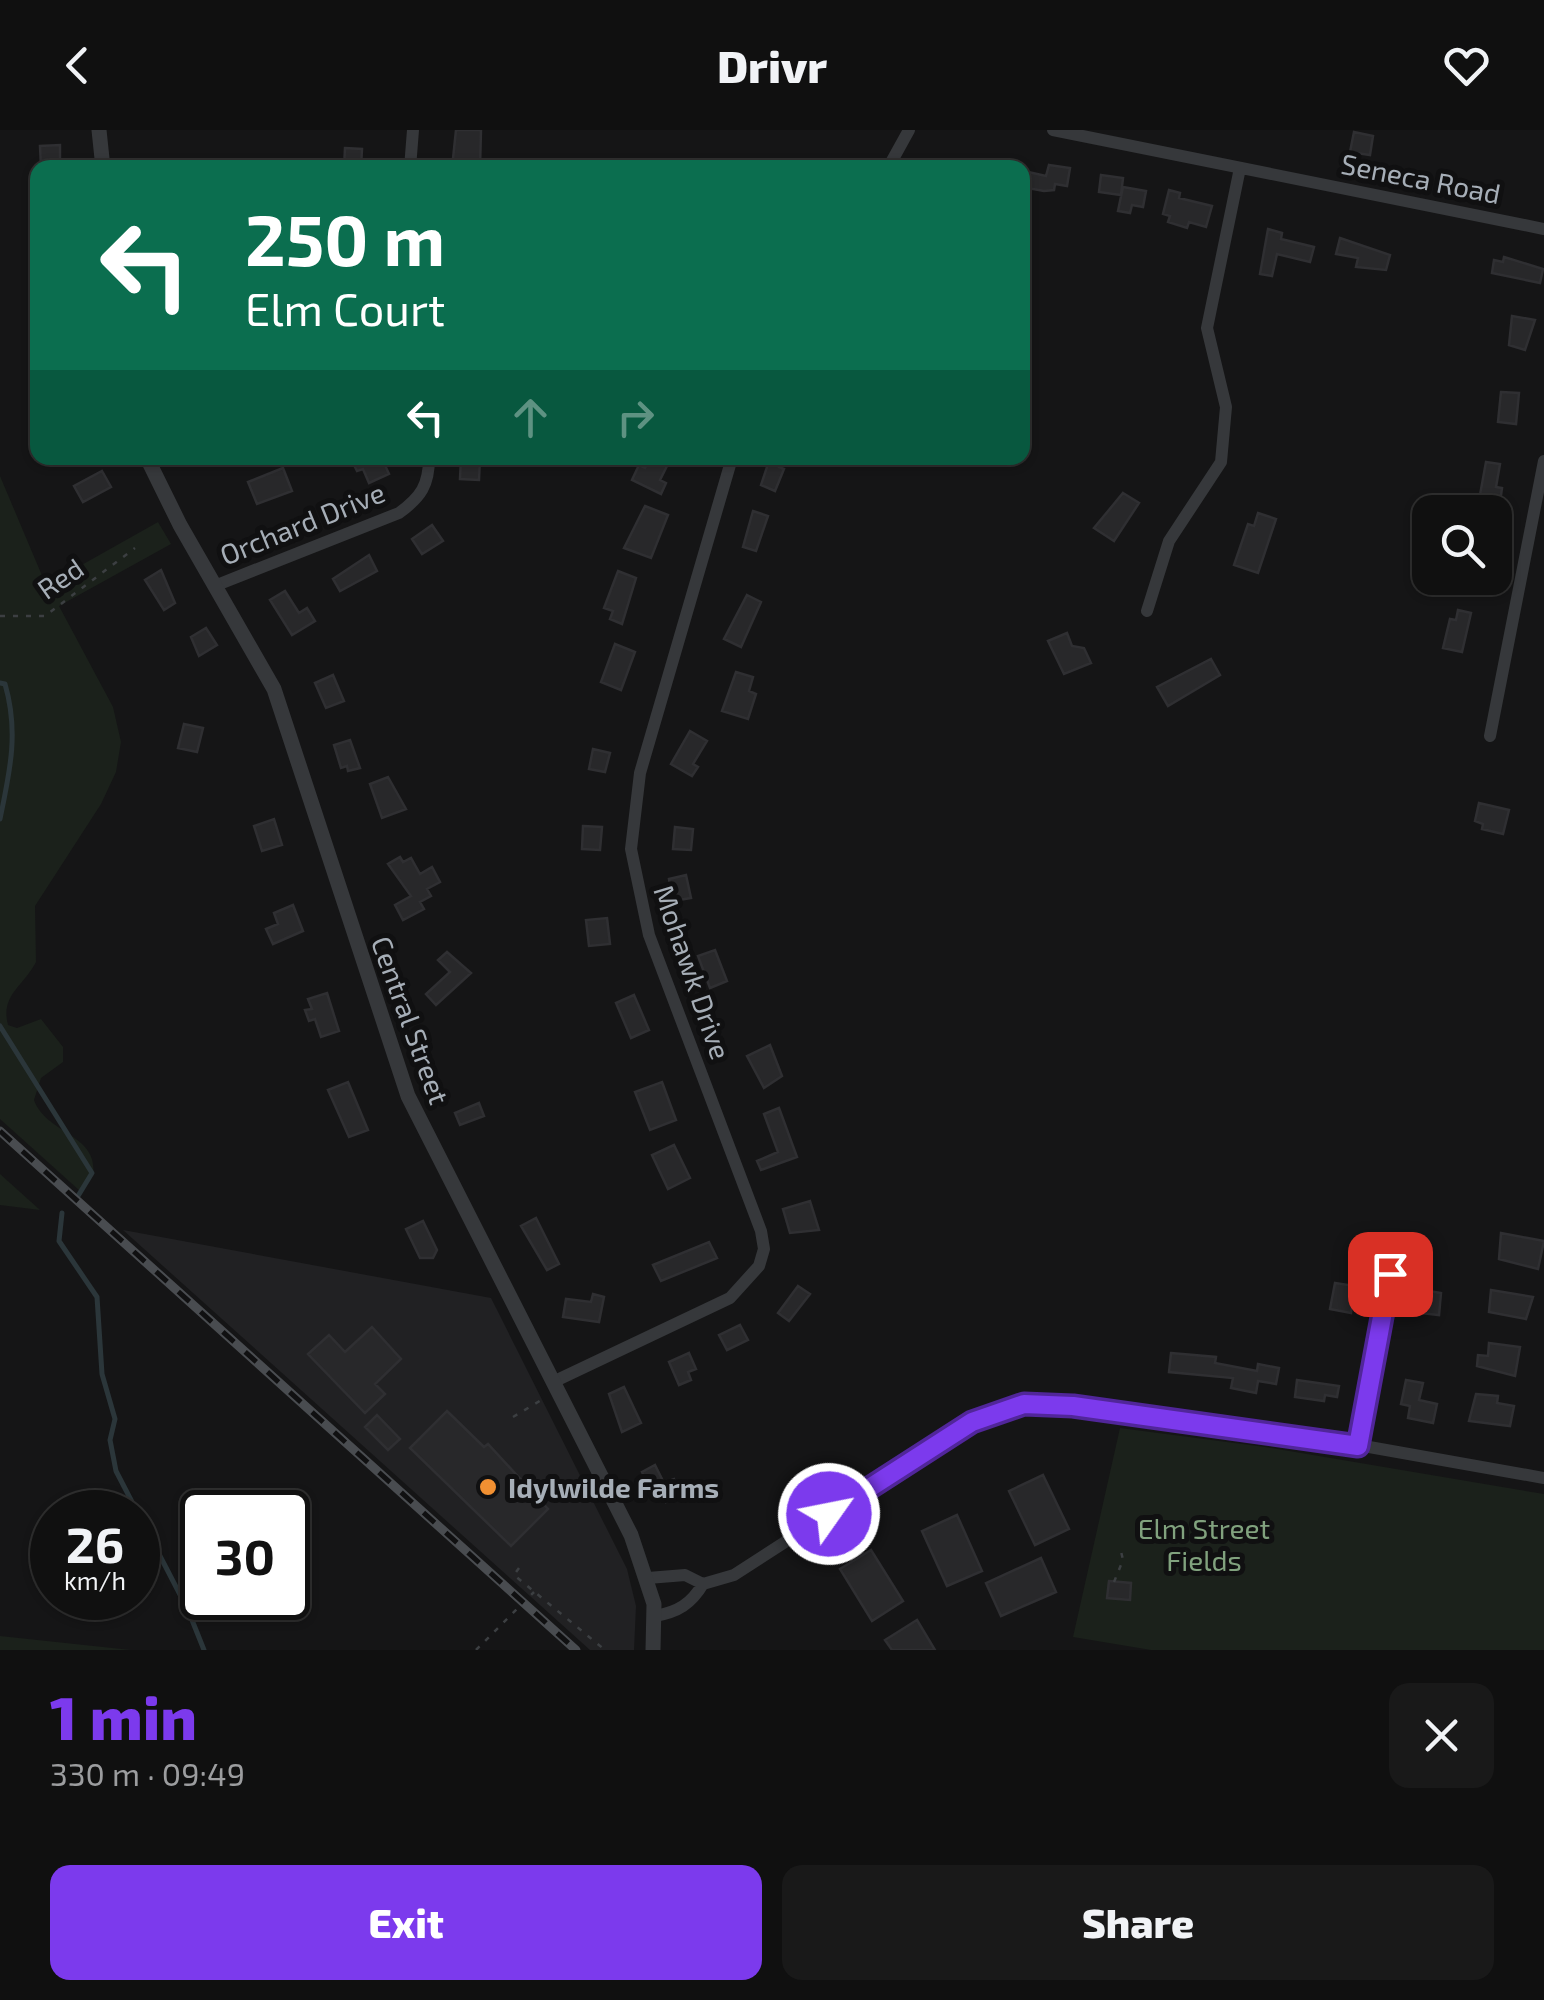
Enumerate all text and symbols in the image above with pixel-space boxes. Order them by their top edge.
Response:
icon: back [50,38,105,93]
text: Drivr [717,38,827,92]
icon: heart [1439,38,1494,93]
street label: Seneca Road [1338,146,1504,210]
text: 250 m [245,196,445,280]
icon: left [80,200,210,330]
text: Elm Court [245,281,445,335]
icon: left [398,390,453,445]
icon: ahead [503,390,558,445]
icon: right [608,390,663,445]
street label: Orchard Drive [215,475,389,571]
map controls [1412,495,1512,595]
button: search [1412,495,1512,595]
street label: Red [30,550,90,606]
street label: Mohawk Drive [647,880,739,1064]
street label: Central Street [365,931,457,1109]
pin [1348,1232,1433,1317]
icon: arrive [1363,1247,1418,1302]
position arrow [777,1462,881,1566]
place label: Idylwilde Farms [508,1470,719,1504]
marker: Idylwilde Farms [477,1476,499,1498]
speed limit sign: 30 [180,1490,310,1620]
park label: Elm Street Fields [1138,1511,1270,1577]
text: 26 [66,1513,124,1573]
text: km/h [64,1565,126,1595]
text: 1 min [50,1680,197,1752]
button: close [1389,1683,1494,1788]
text: 330 m · 09:49 [50,1754,245,1792]
button: Exit [50,1865,762,1980]
button: Share [782,1865,1494,1980]

